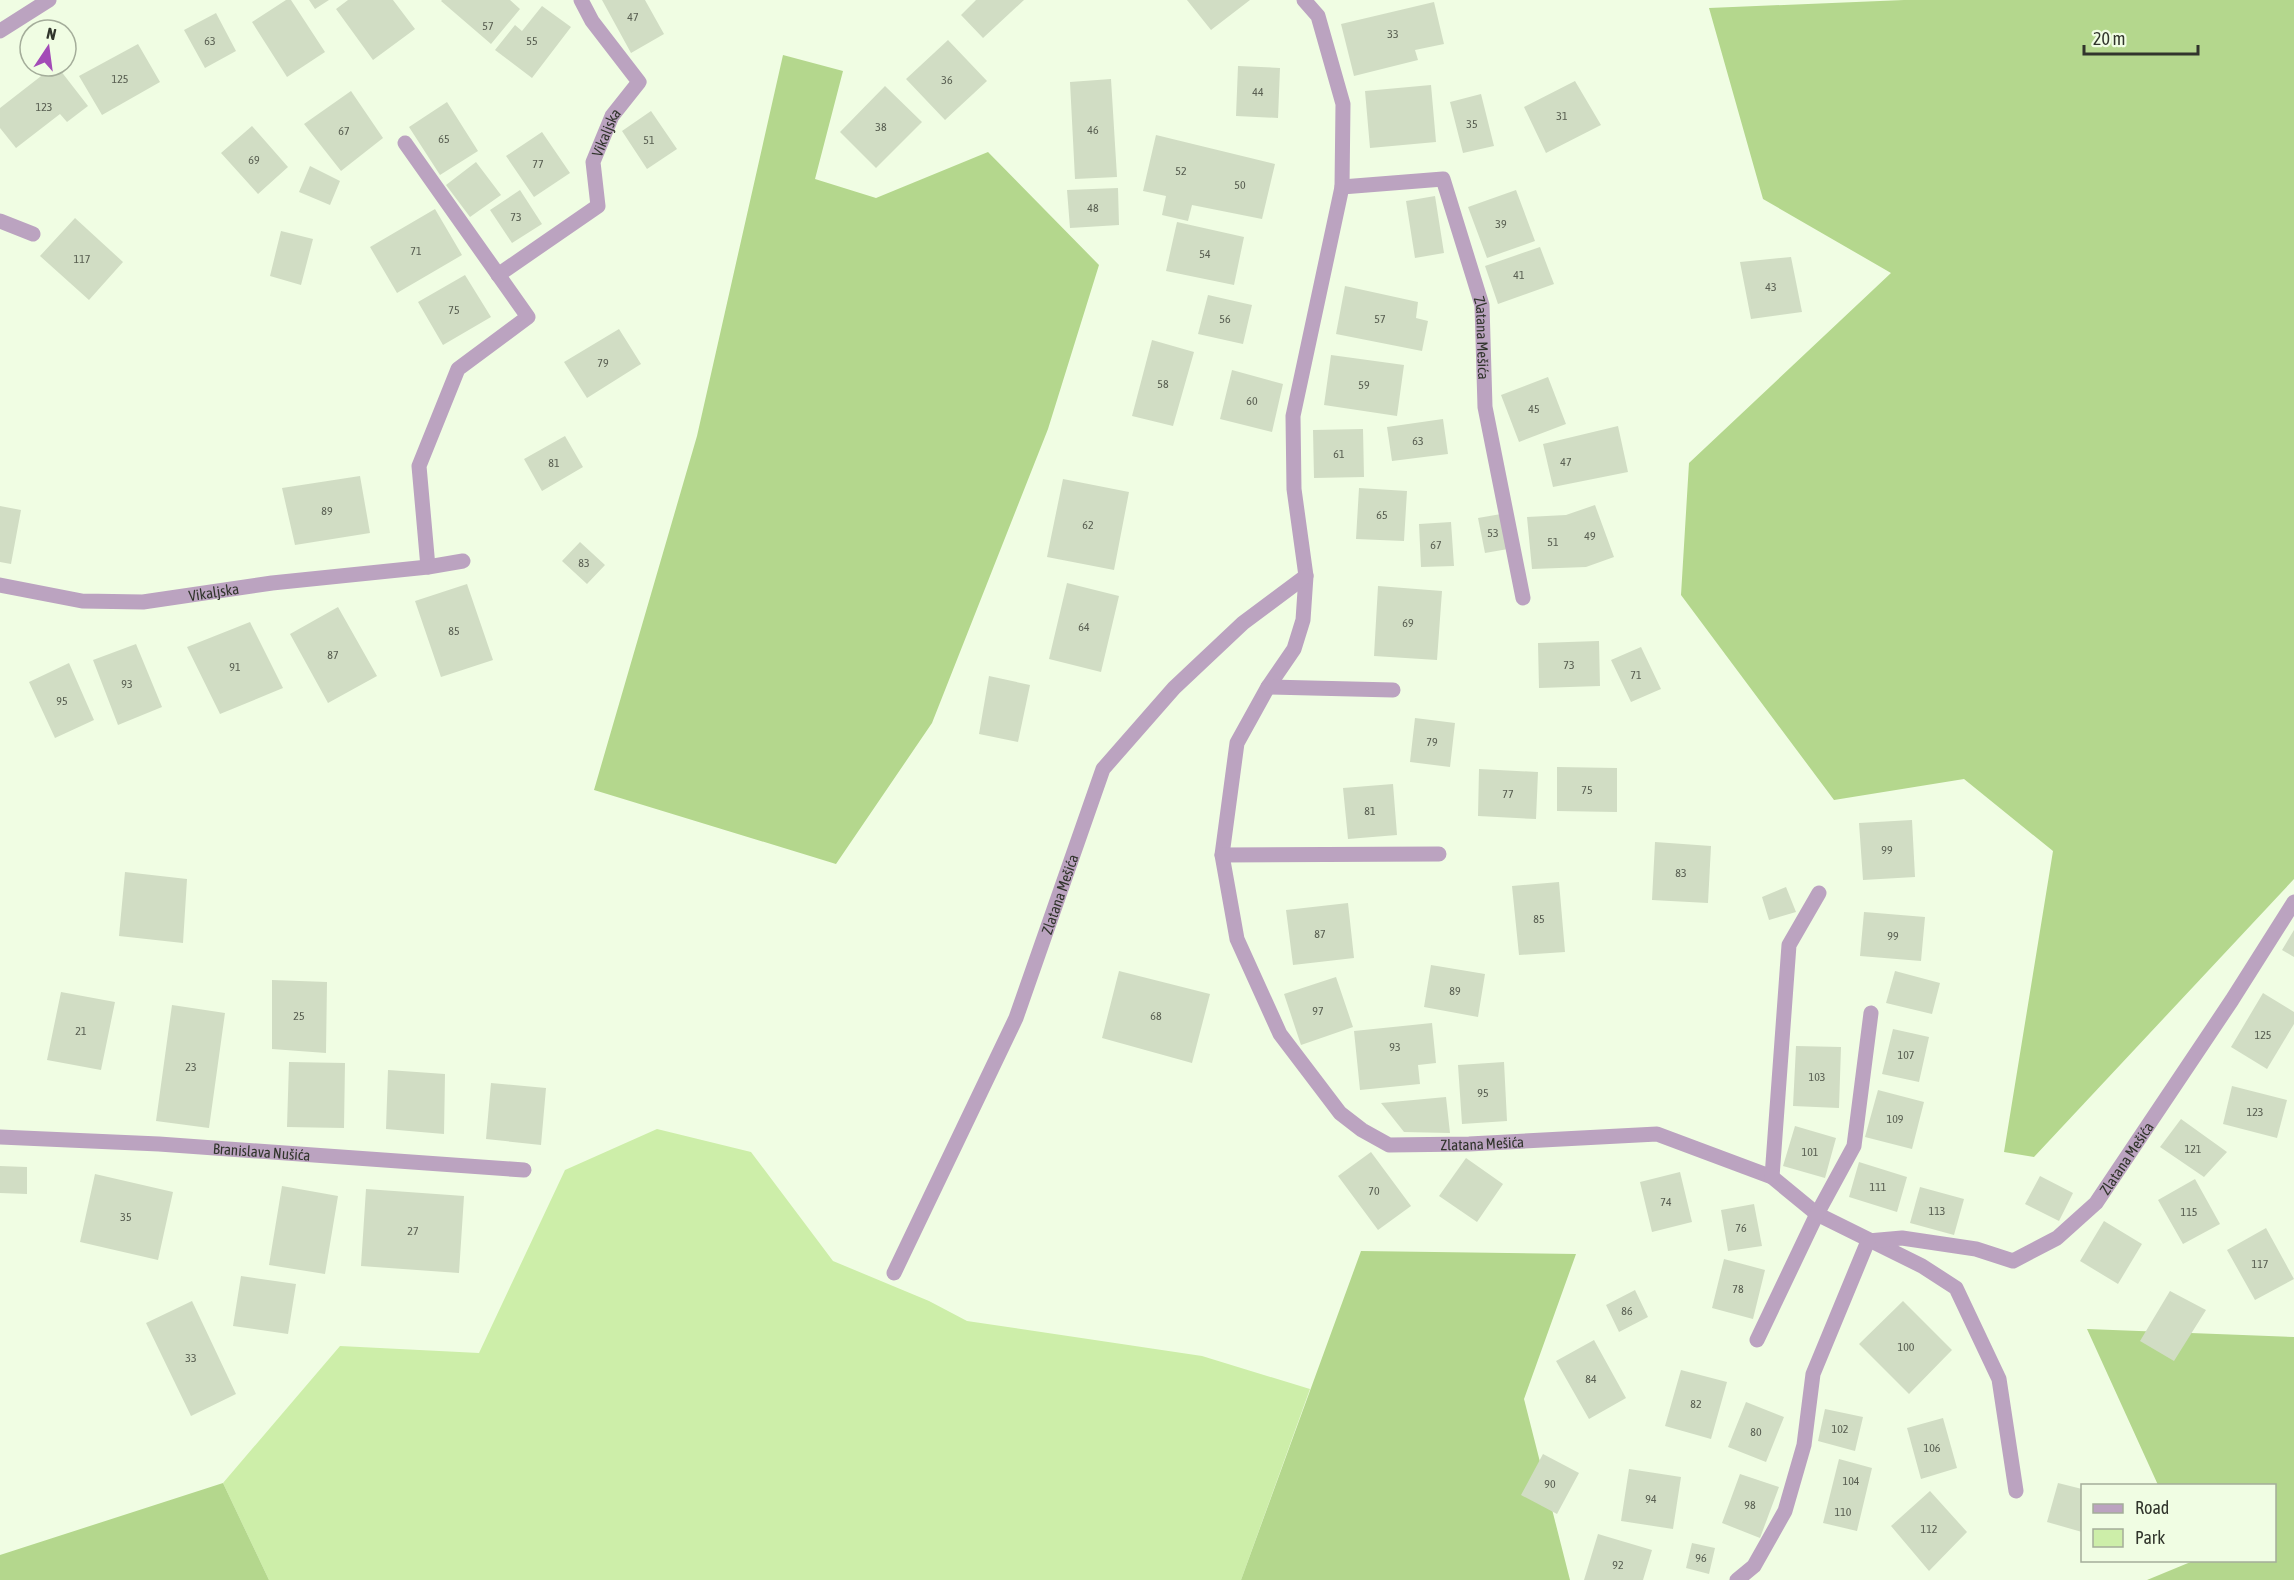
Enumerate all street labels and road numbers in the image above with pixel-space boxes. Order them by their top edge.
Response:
street label: Vikaljska [588,105,624,159]
street label: Zlatana Mešića [1471,294,1493,380]
street label: Vikaljska [187,579,240,604]
street label: Zlatana Mešića [1038,852,1081,936]
street label: Zlatana Mešića [2096,1119,2156,1197]
street label: Zlatana Mešića [1440,1133,1524,1153]
street label: Branislava Nušića [212,1139,311,1163]

